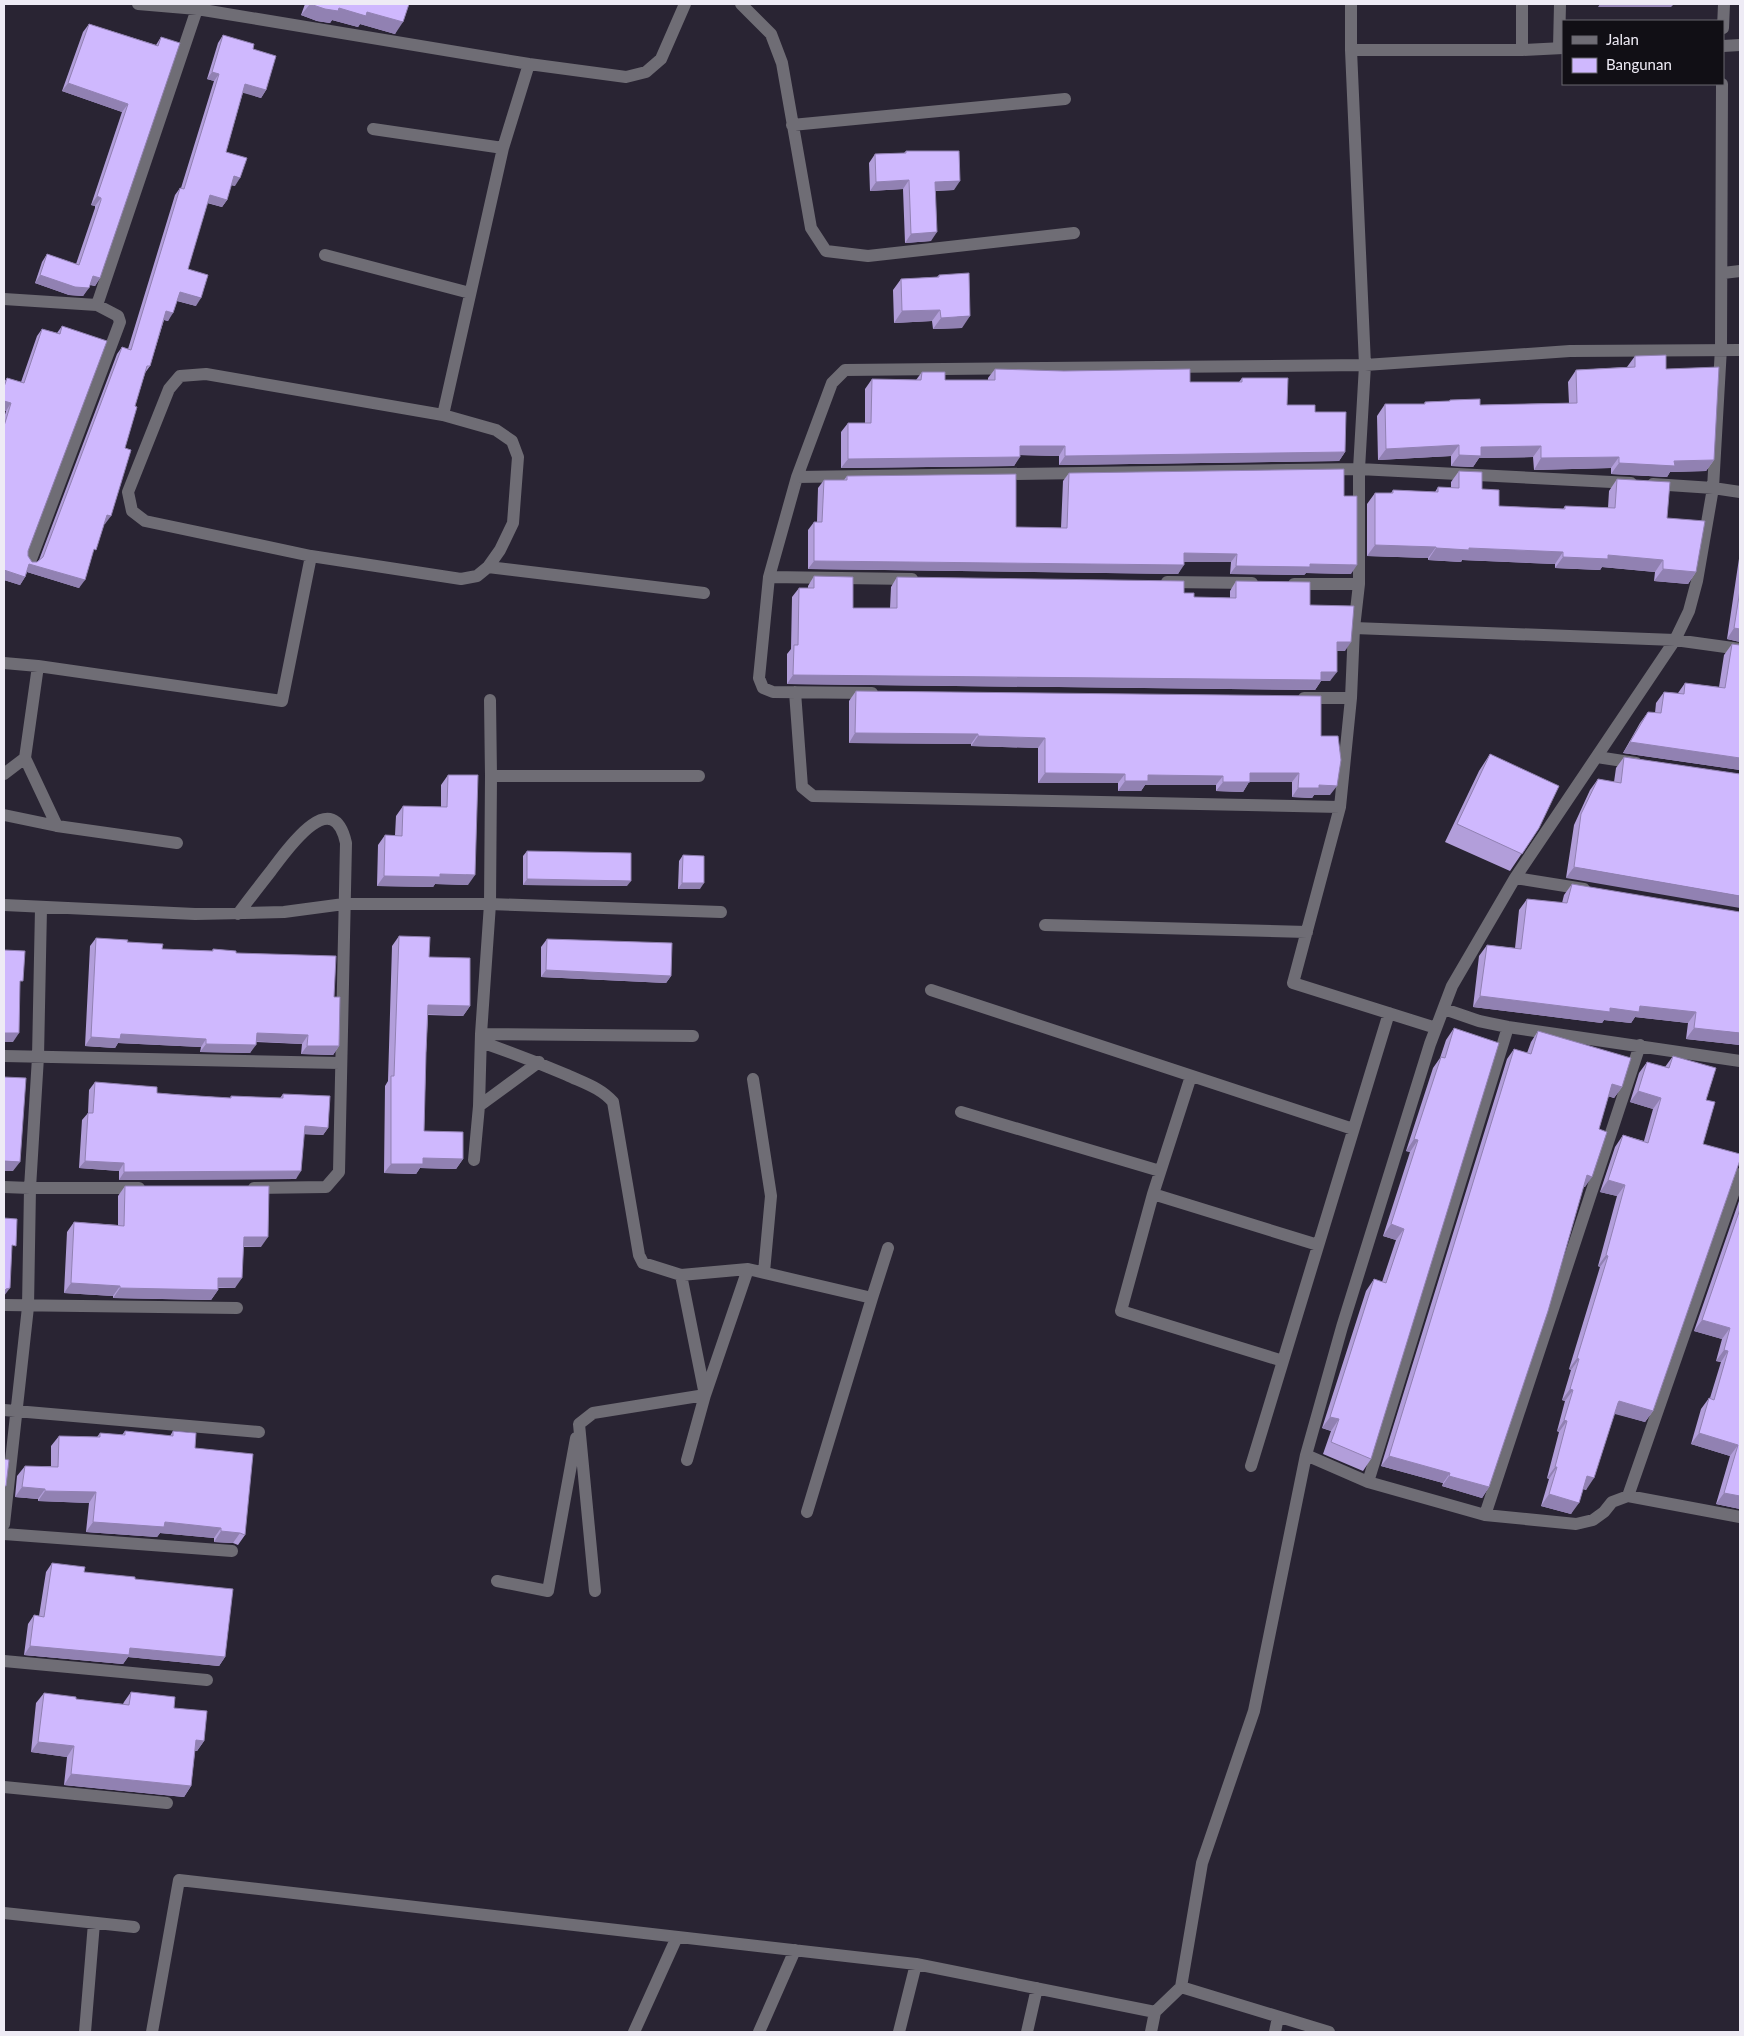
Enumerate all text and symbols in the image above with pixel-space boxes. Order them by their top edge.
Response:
legend [1562,20,1724,85]
text: Jalan [1606,30,1639,48]
text: Bangunan [1606,55,1672,73]

